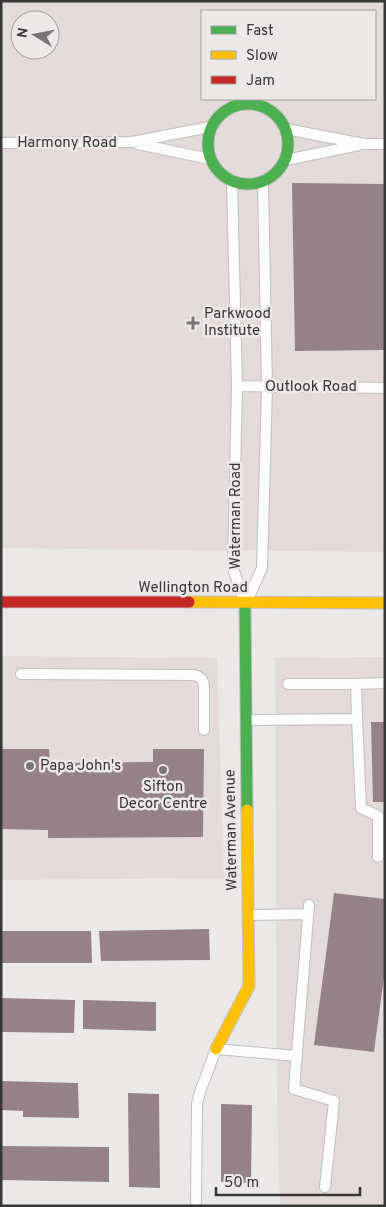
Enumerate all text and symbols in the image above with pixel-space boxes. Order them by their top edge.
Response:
north arrow [10,10,60,60]
legend [201,10,376,100]
text: Fast [246,22,274,41]
text: N [14,27,33,39]
text: Slow [246,47,278,66]
text: Jam [246,72,275,91]
street label: Harmony Road [17,134,117,153]
place label: Parkwood Institute [204,305,271,341]
marker: Parkwood Institute [186,316,200,330]
street label: Outlook Road [265,378,357,397]
street label: Waterman Road [227,463,246,569]
street label: Wellington Road [138,579,248,598]
place label: Papa John's [40,757,121,776]
marker: Papa John's [24,760,36,772]
marker: Sifton Decor Centre [157,764,169,776]
street label: Waterman Avenue [221,769,243,891]
place label: Sifton Decor Centre [119,778,207,814]
scale bar [216,1164,360,1196]
text: 50 m [224,1174,259,1193]

